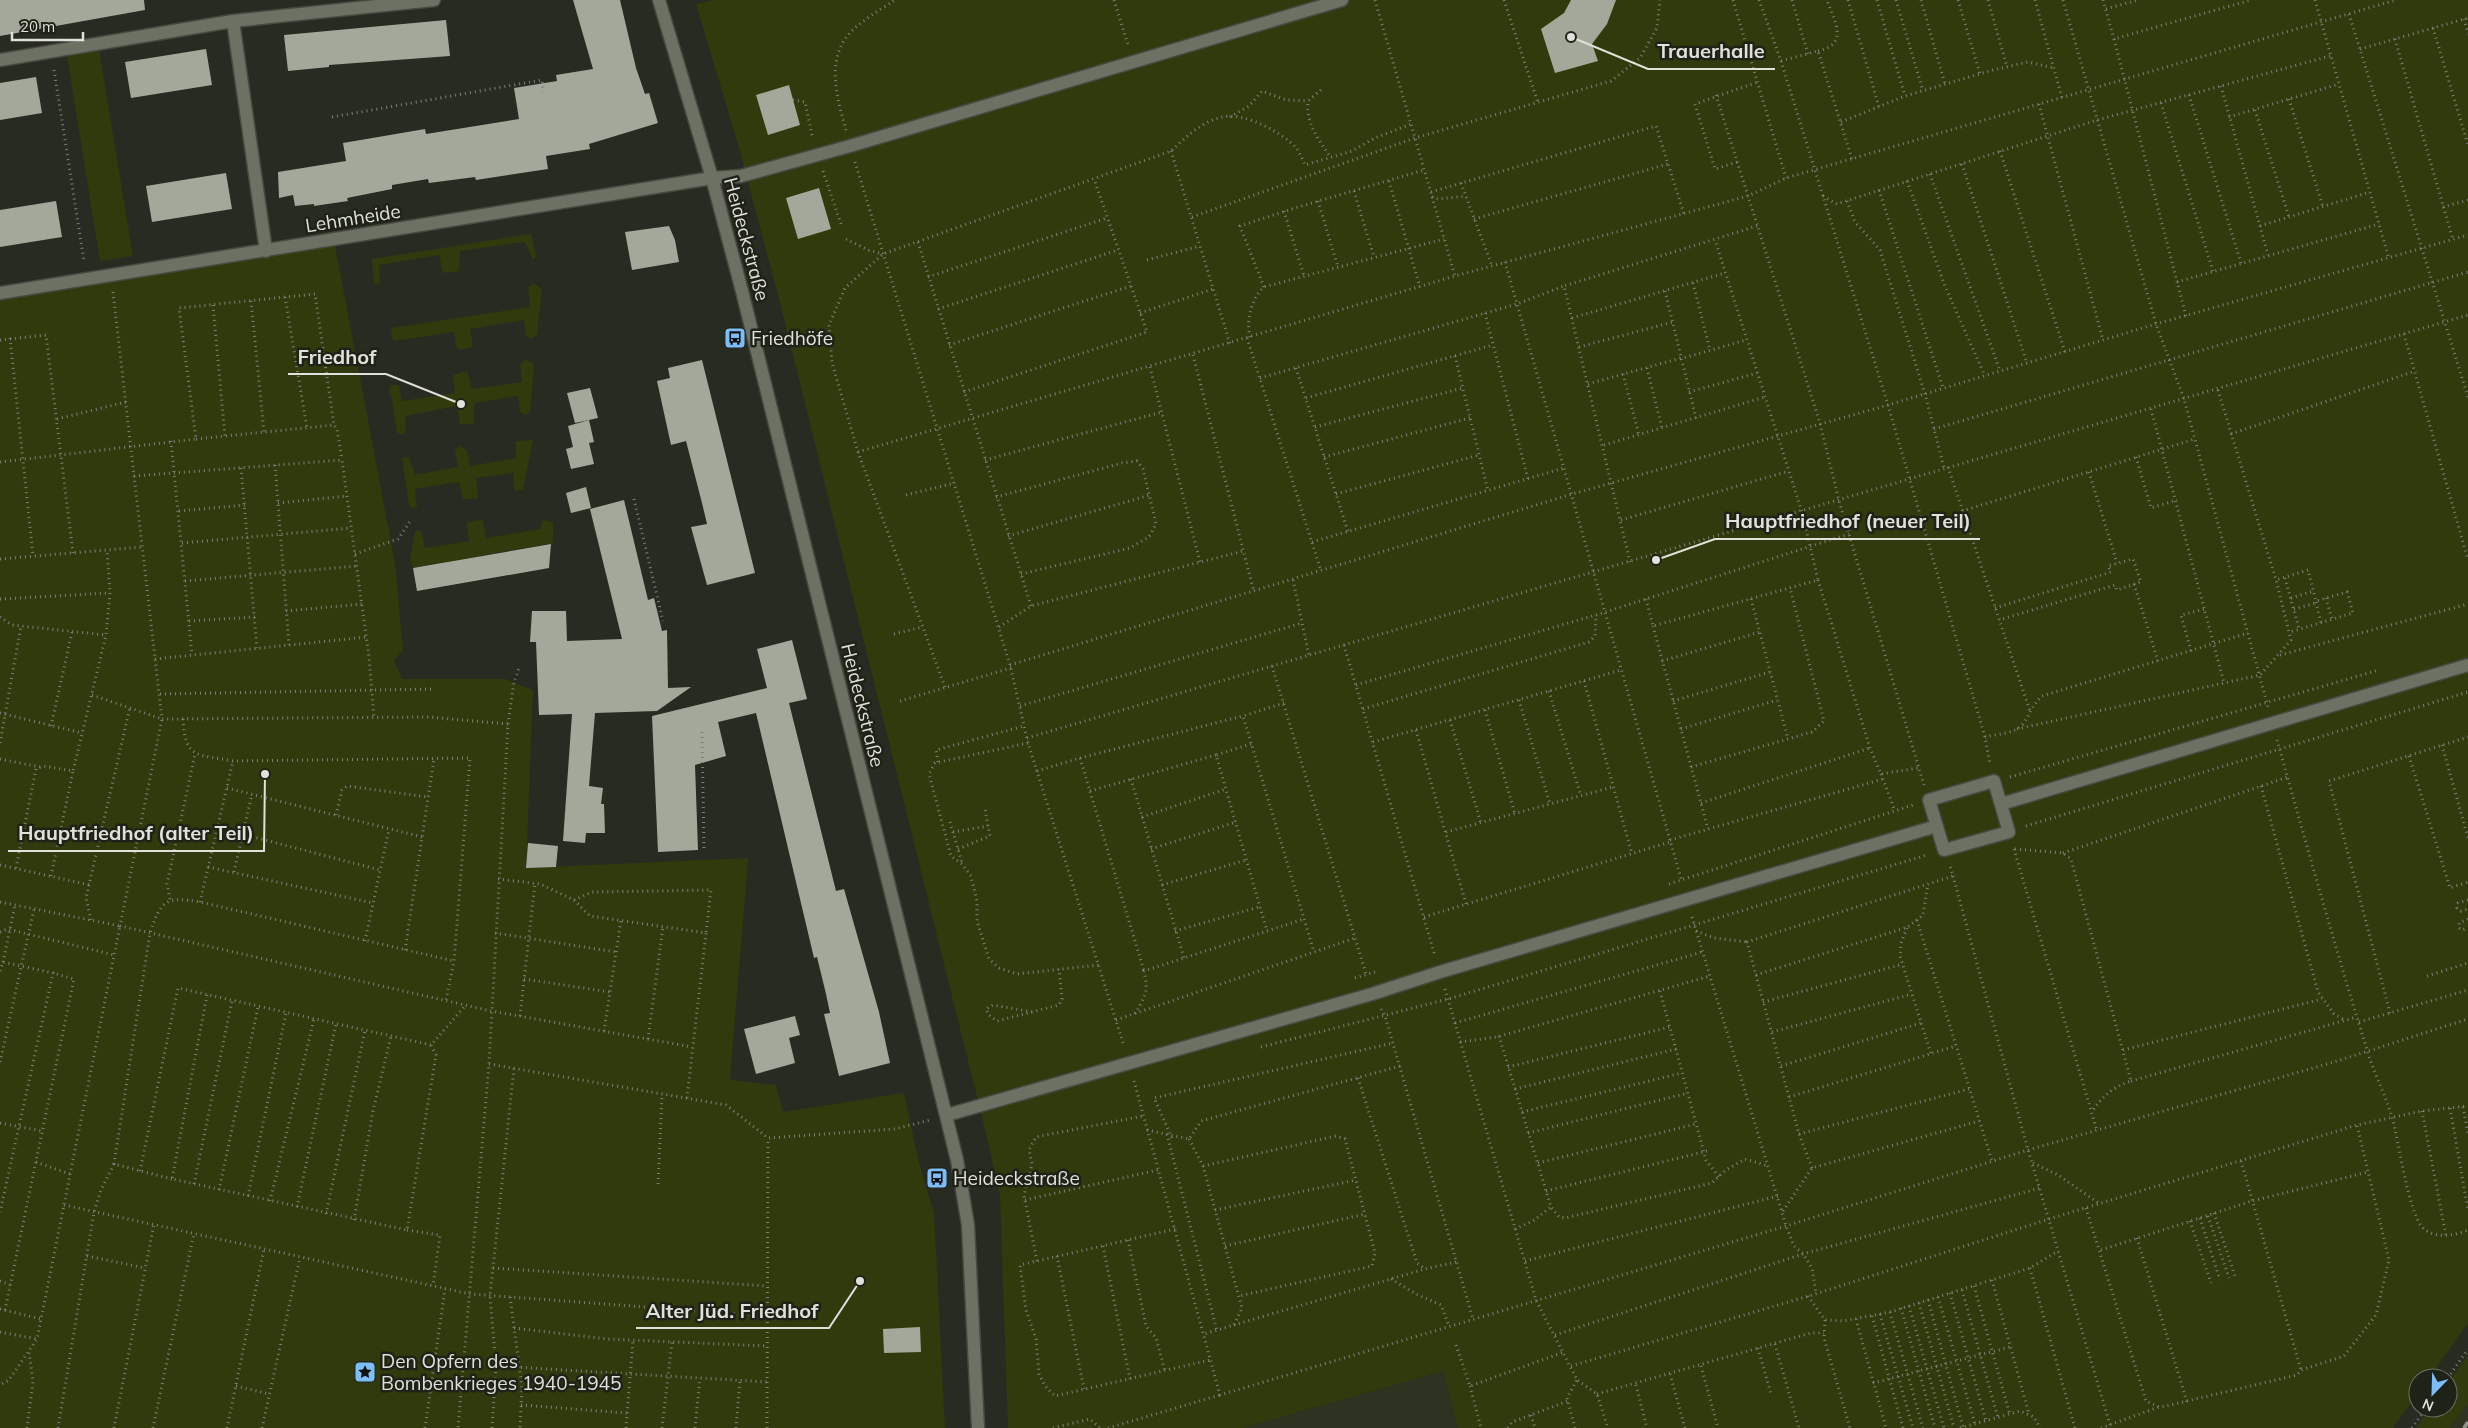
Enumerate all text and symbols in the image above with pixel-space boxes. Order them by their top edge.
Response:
scale bar [12,10,84,42]
text: 20 m [20,17,55,36]
callout: Trauerhalle [1648,34,1775,69]
text: Trauerhalle [1657,38,1765,63]
street label: Heideckstraße [719,175,775,303]
street label: Lehmheide [304,199,402,237]
bus stop icon: Friedhöfe [723,326,747,350]
place label: Friedhöfe [751,326,833,350]
callout: Friedhof [288,339,386,374]
text: Friedhof [298,344,377,369]
callout: Hauptfriedhof (neuer Teil) [1715,504,1980,539]
text: Hauptfriedhof (neuer Teil) [1725,508,1971,533]
street label: Heideckstraße [836,641,890,769]
callout: Hauptfriedhof (alter Teil) [8,816,264,851]
text: Hauptfriedhof (alter Teil) [18,820,254,845]
bus stop icon: Heideckstraße [925,1166,949,1190]
place label: Heideckstraße [953,1166,1080,1190]
callout: Alter Jüd. Friedhof [636,1293,829,1328]
text: Alter Jüd. Friedhof [646,1298,819,1323]
place label: Den Opfern des Bombenkrieges 1940-1945 [381,1349,621,1395]
place icon: Den Opfern des Bombenkrieges 1940-1945 [353,1360,377,1384]
north arrow [2408,1368,2458,1418]
text: N [2420,1395,2436,1415]

